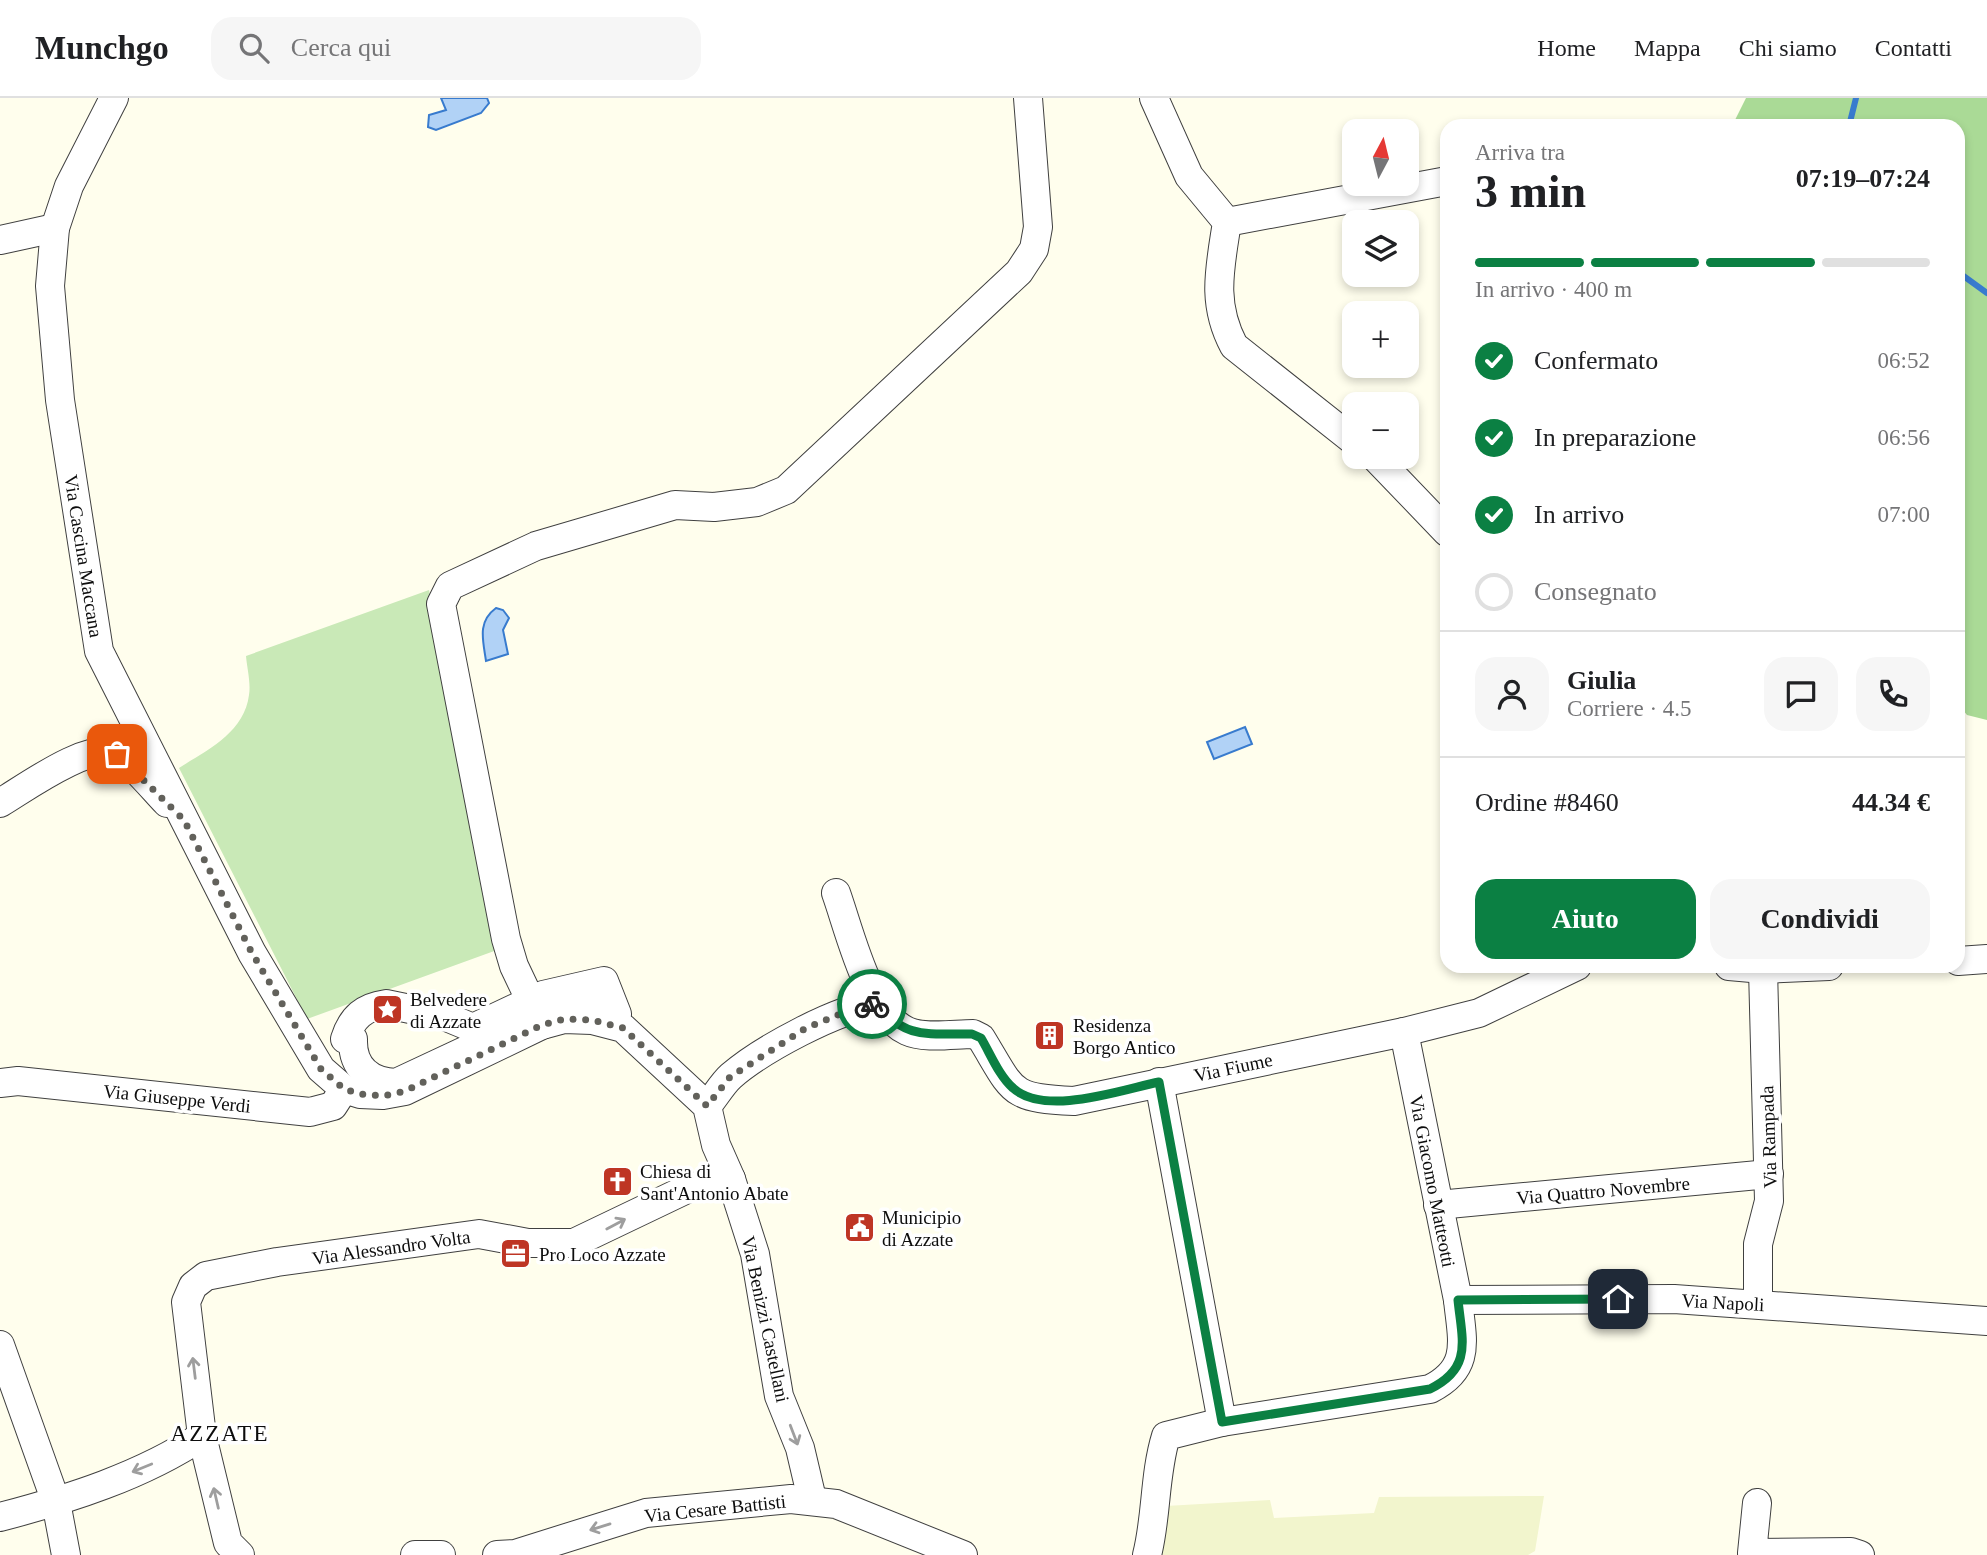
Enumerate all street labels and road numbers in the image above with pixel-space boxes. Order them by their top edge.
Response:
street label: Via Cascina Maccana [60,473,107,640]
street label: Via Fiume [1192,1049,1274,1086]
street label: Via Giuseppe Verdi [102,1080,252,1117]
street label: Via Rampada [1756,1085,1781,1189]
street label: Via Giacomo Matteotti [1405,1093,1460,1269]
street label: Via Quattro Novembre [1515,1172,1691,1209]
street label: Via Alessandro Volta [311,1226,472,1269]
street label: Via Benizzi Castellani [738,1234,793,1404]
street label: Via Napoli [1681,1290,1765,1315]
street label: Via Cesare Battisti [643,1491,787,1526]

